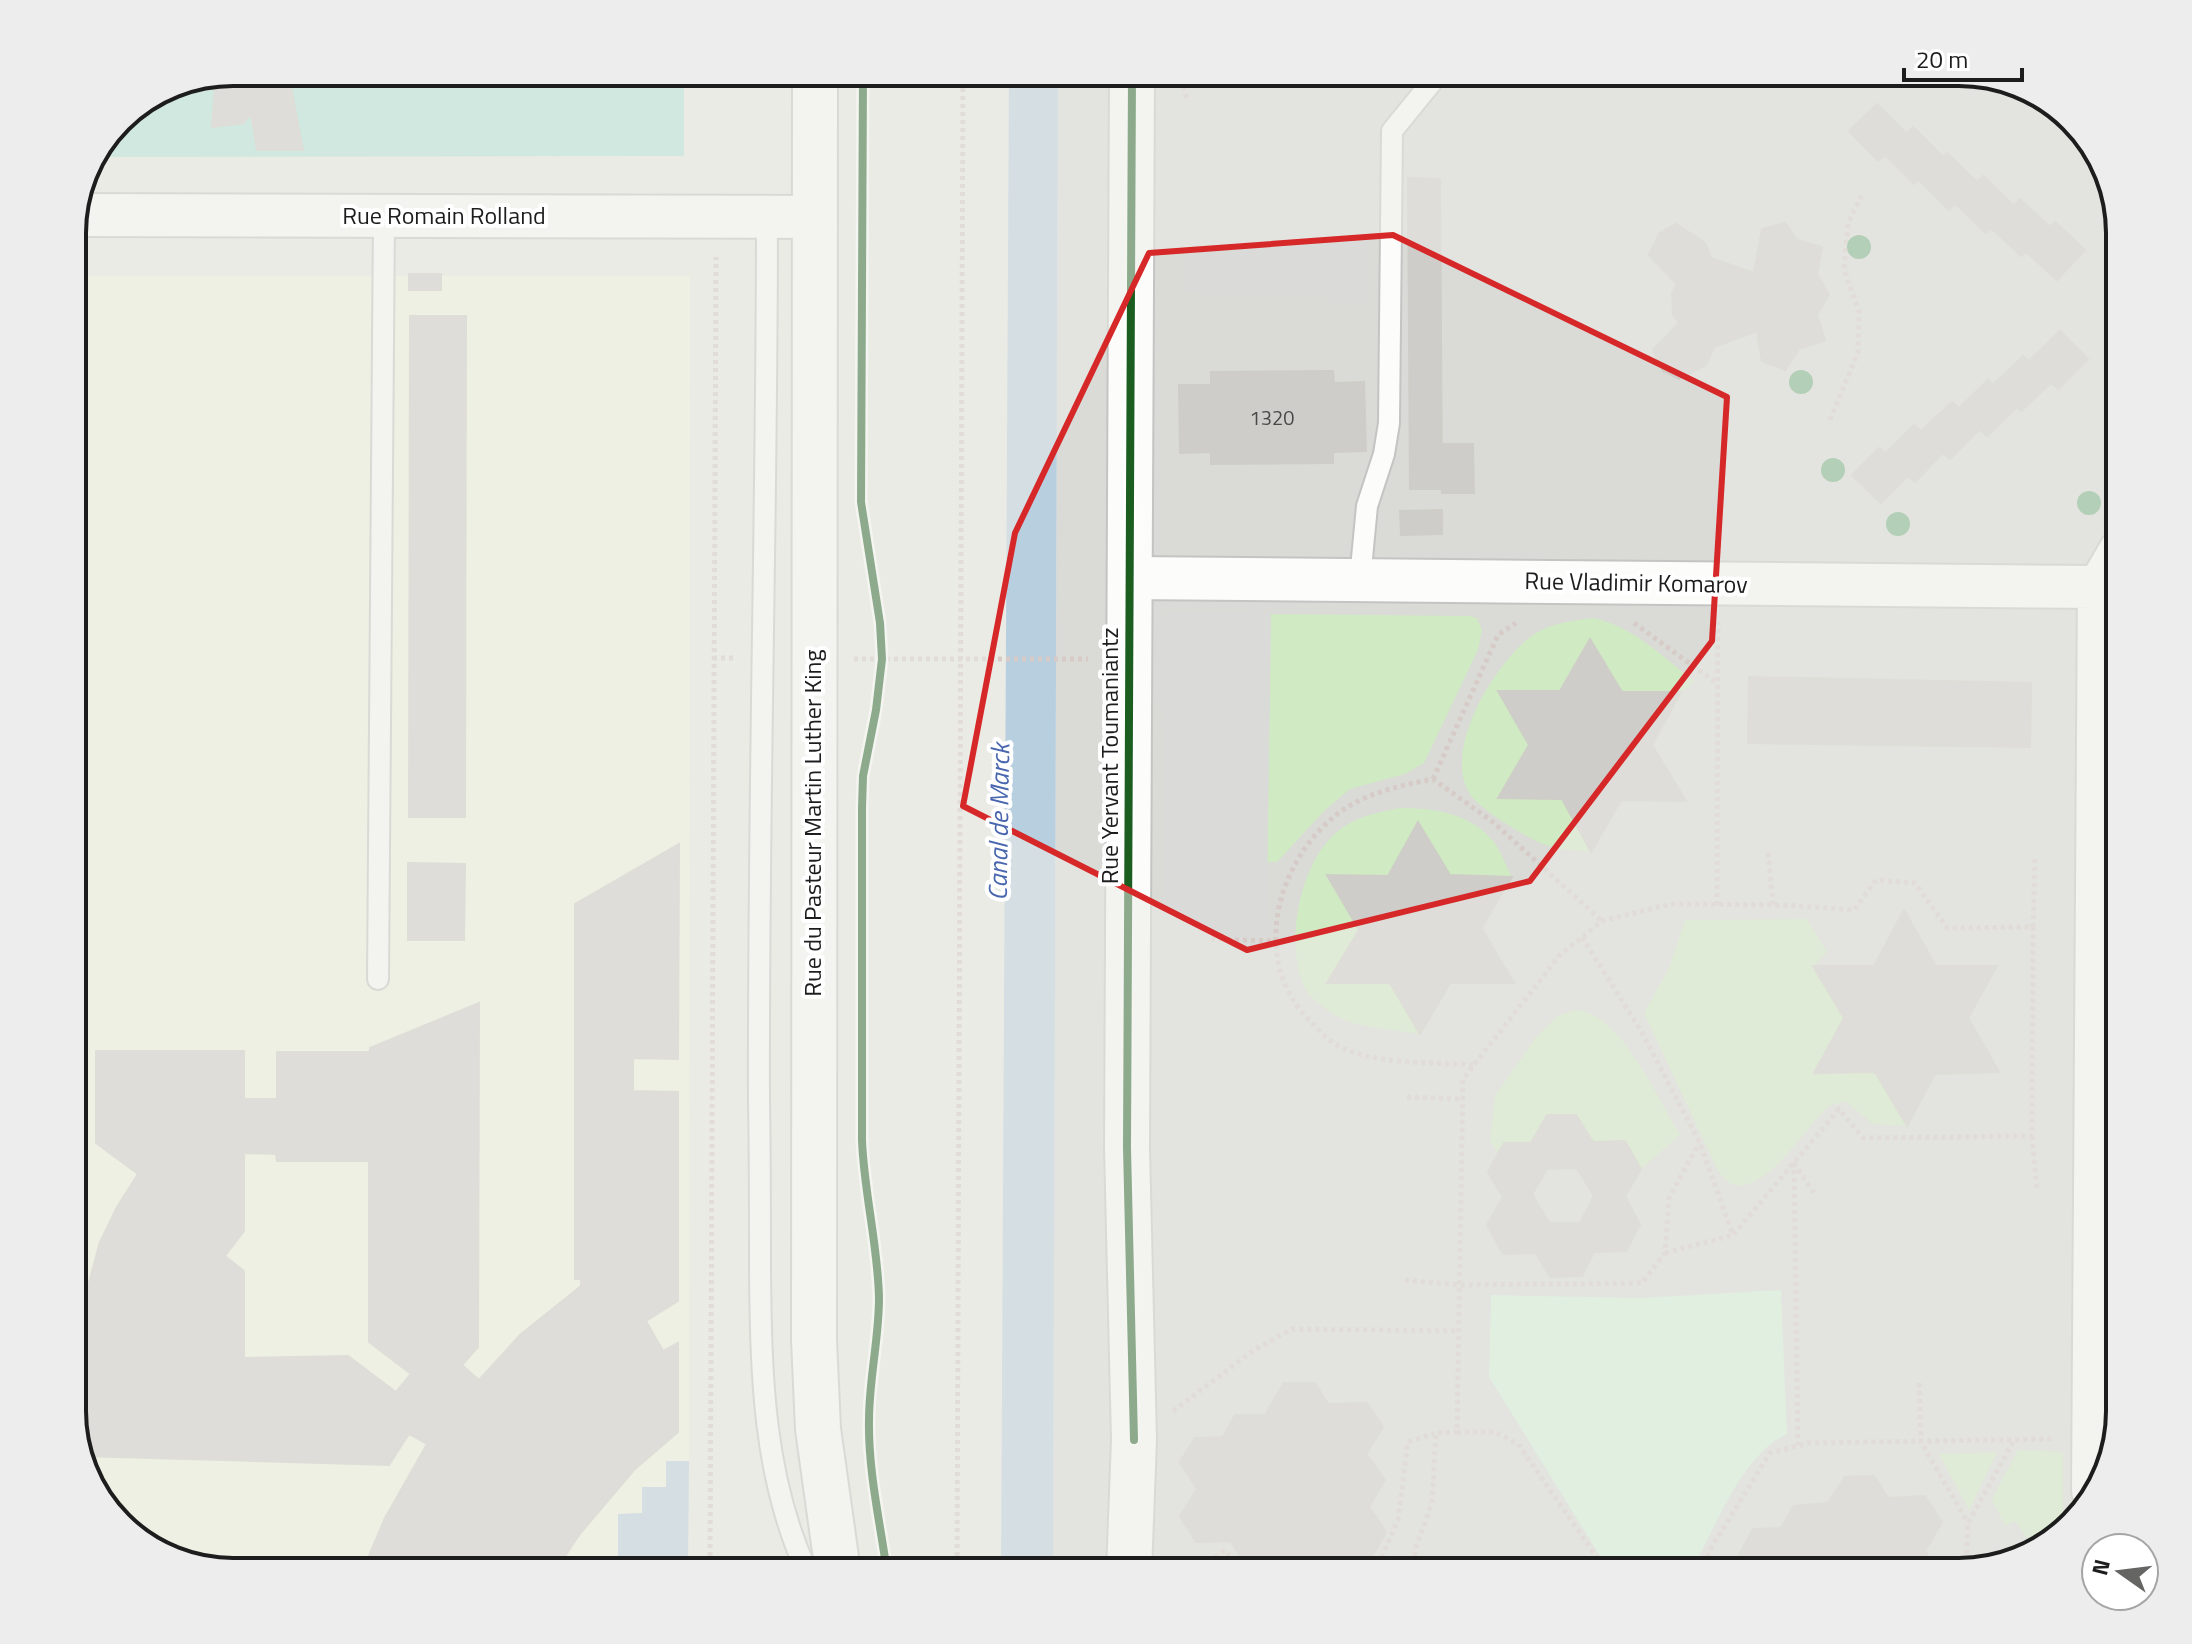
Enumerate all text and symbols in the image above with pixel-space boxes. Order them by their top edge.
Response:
scale bar [1904,32,2022,82]
text: 20 m [1916,41,1968,77]
street label: Rue Romain Rolland [342,197,546,233]
house number: 1320 [1250,402,1294,433]
street label: Rue Vladimir Komarov [1524,562,1748,602]
street label: Rue Yervant Toumaniantz [1091,628,1127,884]
street label: Rue du Pasteur Martin Luther King [794,649,830,997]
water label: Canal de Marck [978,740,1019,901]
north arrow [2080,1532,2160,1612]
text: N [2082,1556,2119,1579]

